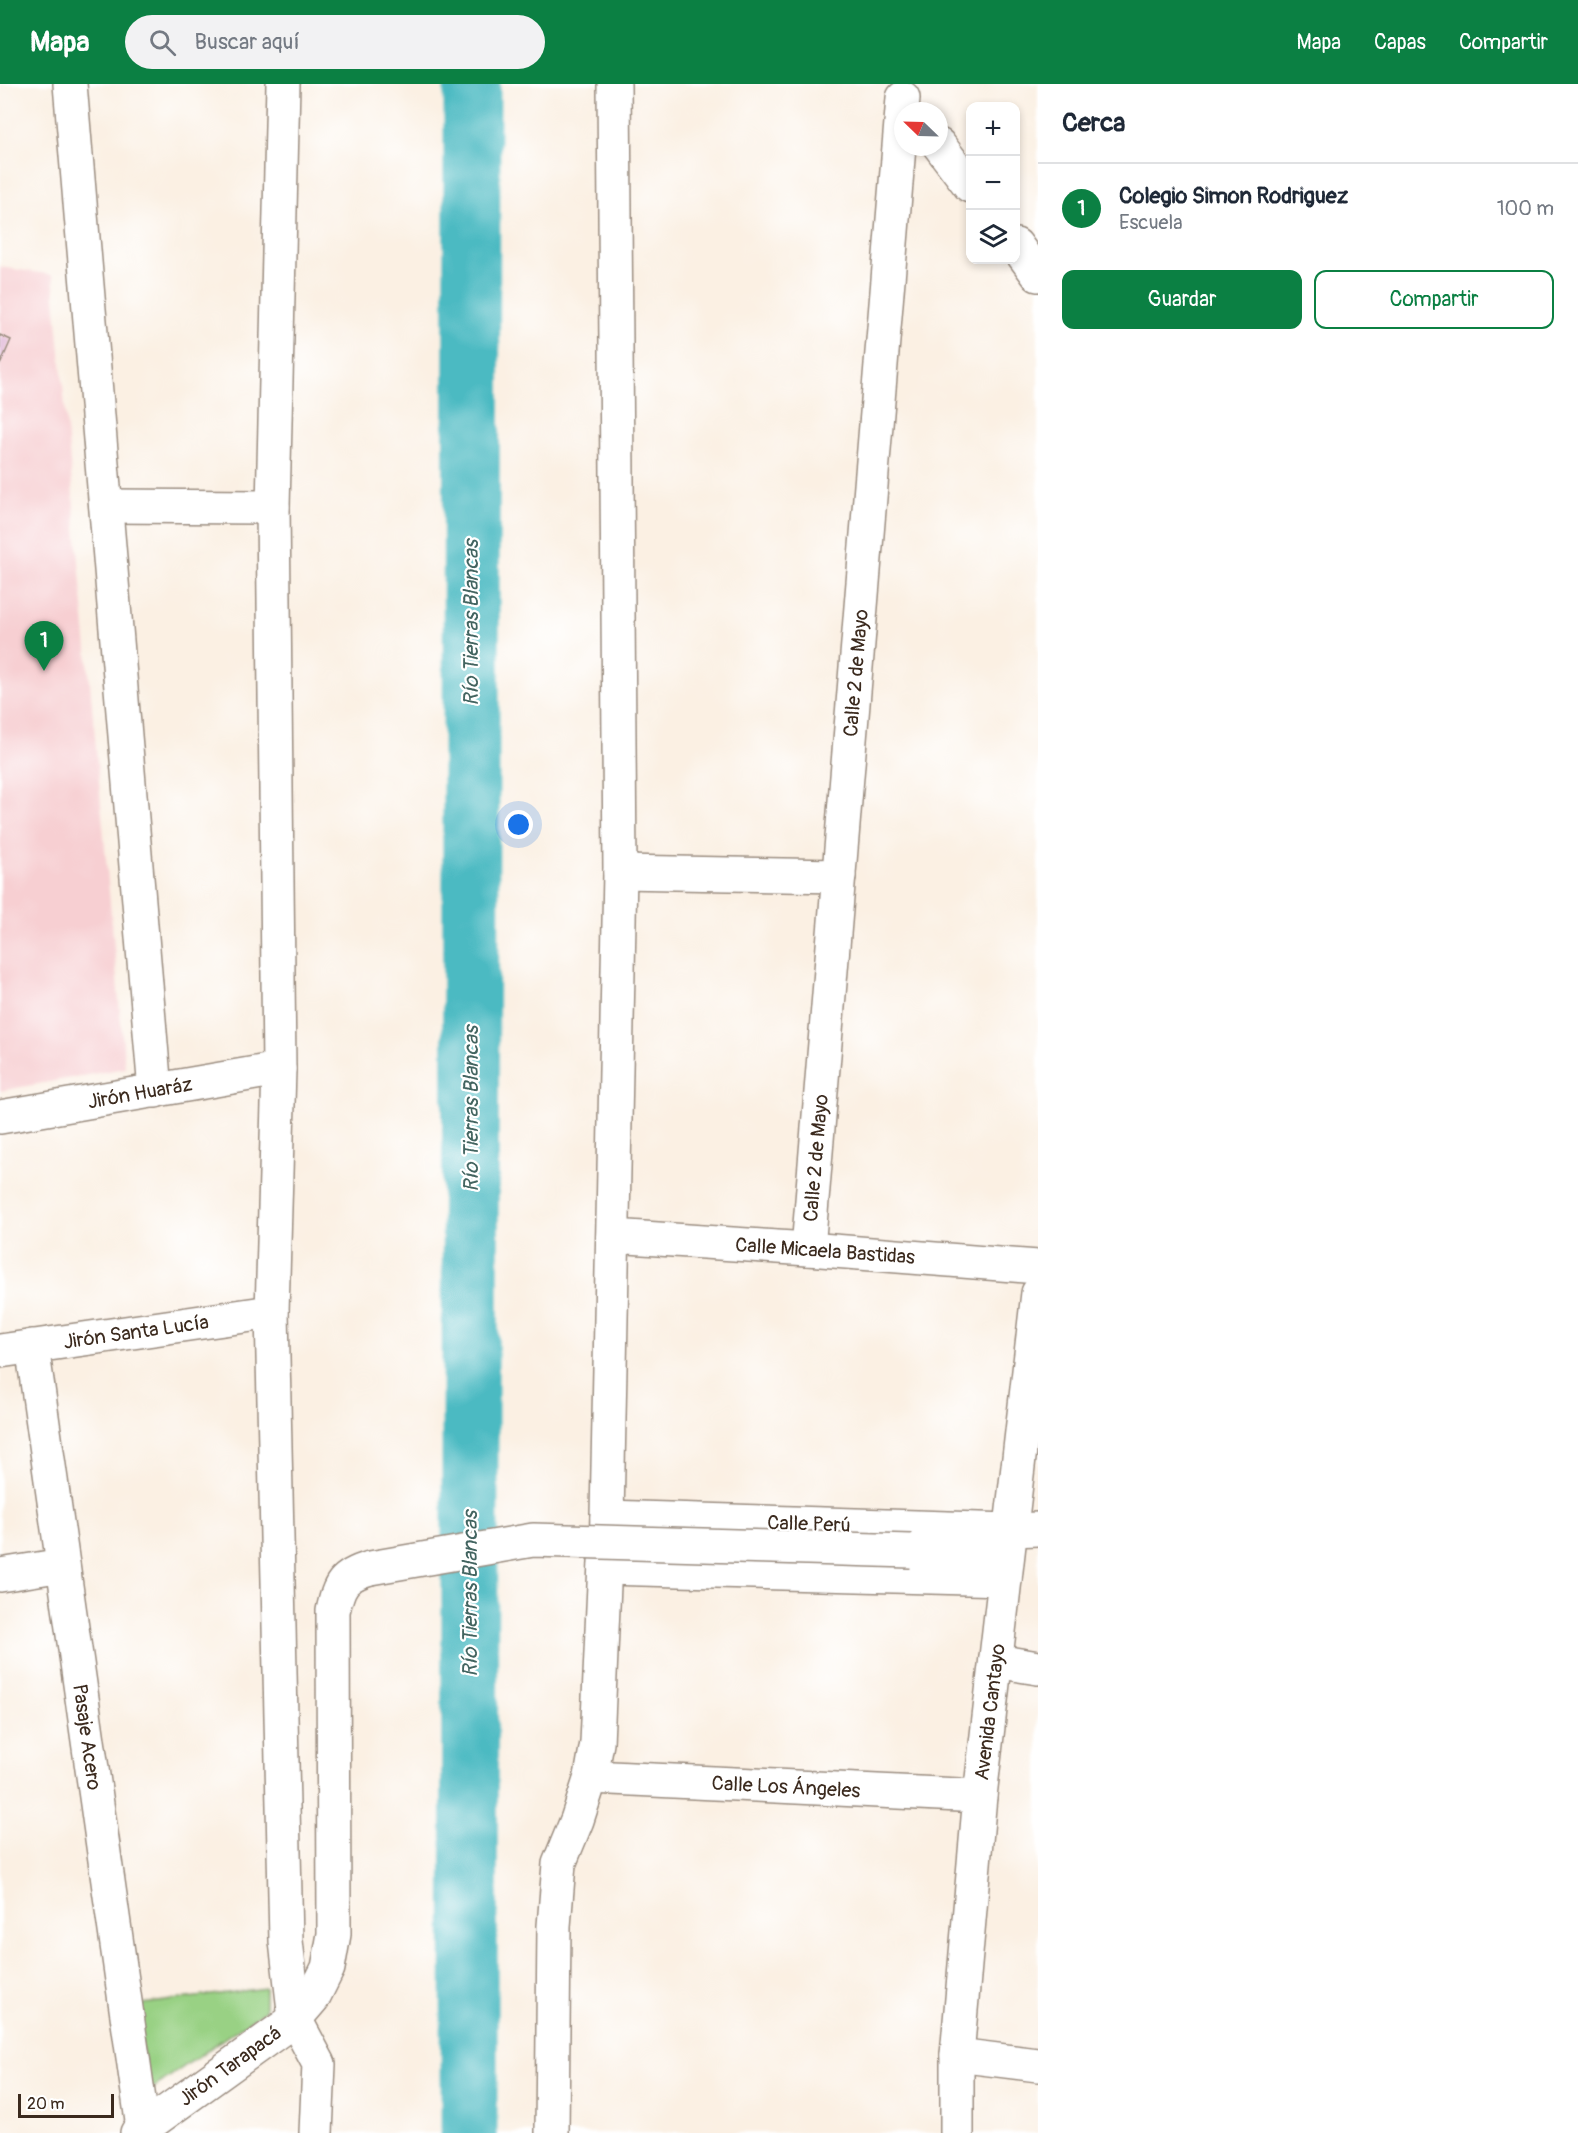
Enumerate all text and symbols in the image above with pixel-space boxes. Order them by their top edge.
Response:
search box [125,15,545,69]
text: Mapa [30,25,89,60]
icon: search [146,26,179,59]
text: Buscar aquí [194,28,300,56]
text: Mapa [1297,29,1341,56]
text: Capas [1374,29,1426,56]
text: Compartir [1459,29,1548,56]
north arrow [894,102,948,156]
map controls [966,102,1020,264]
button: + [966,102,1020,156]
text: Cerca [1062,107,1125,139]
button: − [966,156,1020,210]
text: Colegio Simon Rodriguez [1119,182,1348,210]
text: 1 [1078,196,1085,221]
text: 100 m [1497,196,1554,221]
button: layers [966,210,1020,264]
text: Escuela [1119,210,1182,235]
button: Guardar [1062,270,1302,329]
button: Compartir [1314,270,1554,329]
water label: Río Tierras Blancas [458,537,485,706]
street label: Calle 2 de Mayo [838,608,874,738]
pin: 1 [24,622,63,671]
your location [504,810,533,839]
water label: Río Tierras Blancas [458,1023,485,1192]
street label: Jirón Huaráz [86,1072,194,1114]
street label: Calle 2 de Mayo [798,1093,834,1223]
street label: Calle Micaela Bastidas [734,1232,916,1270]
street label: Jirón Santa Lucía [62,1309,210,1355]
water label: Río Tierras Blancas [457,1508,484,1677]
street label: Calle Perú [767,1510,851,1538]
street label: Avenida Cantayo [969,1642,1011,1782]
street label: Pasaje Acero [67,1682,107,1792]
street label: Calle Los Ángeles [711,1771,861,1803]
street label: Jirón Tarapacá [174,2020,286,2112]
scale bar [18,2091,114,2118]
text: 20 m [27,2094,65,2114]

